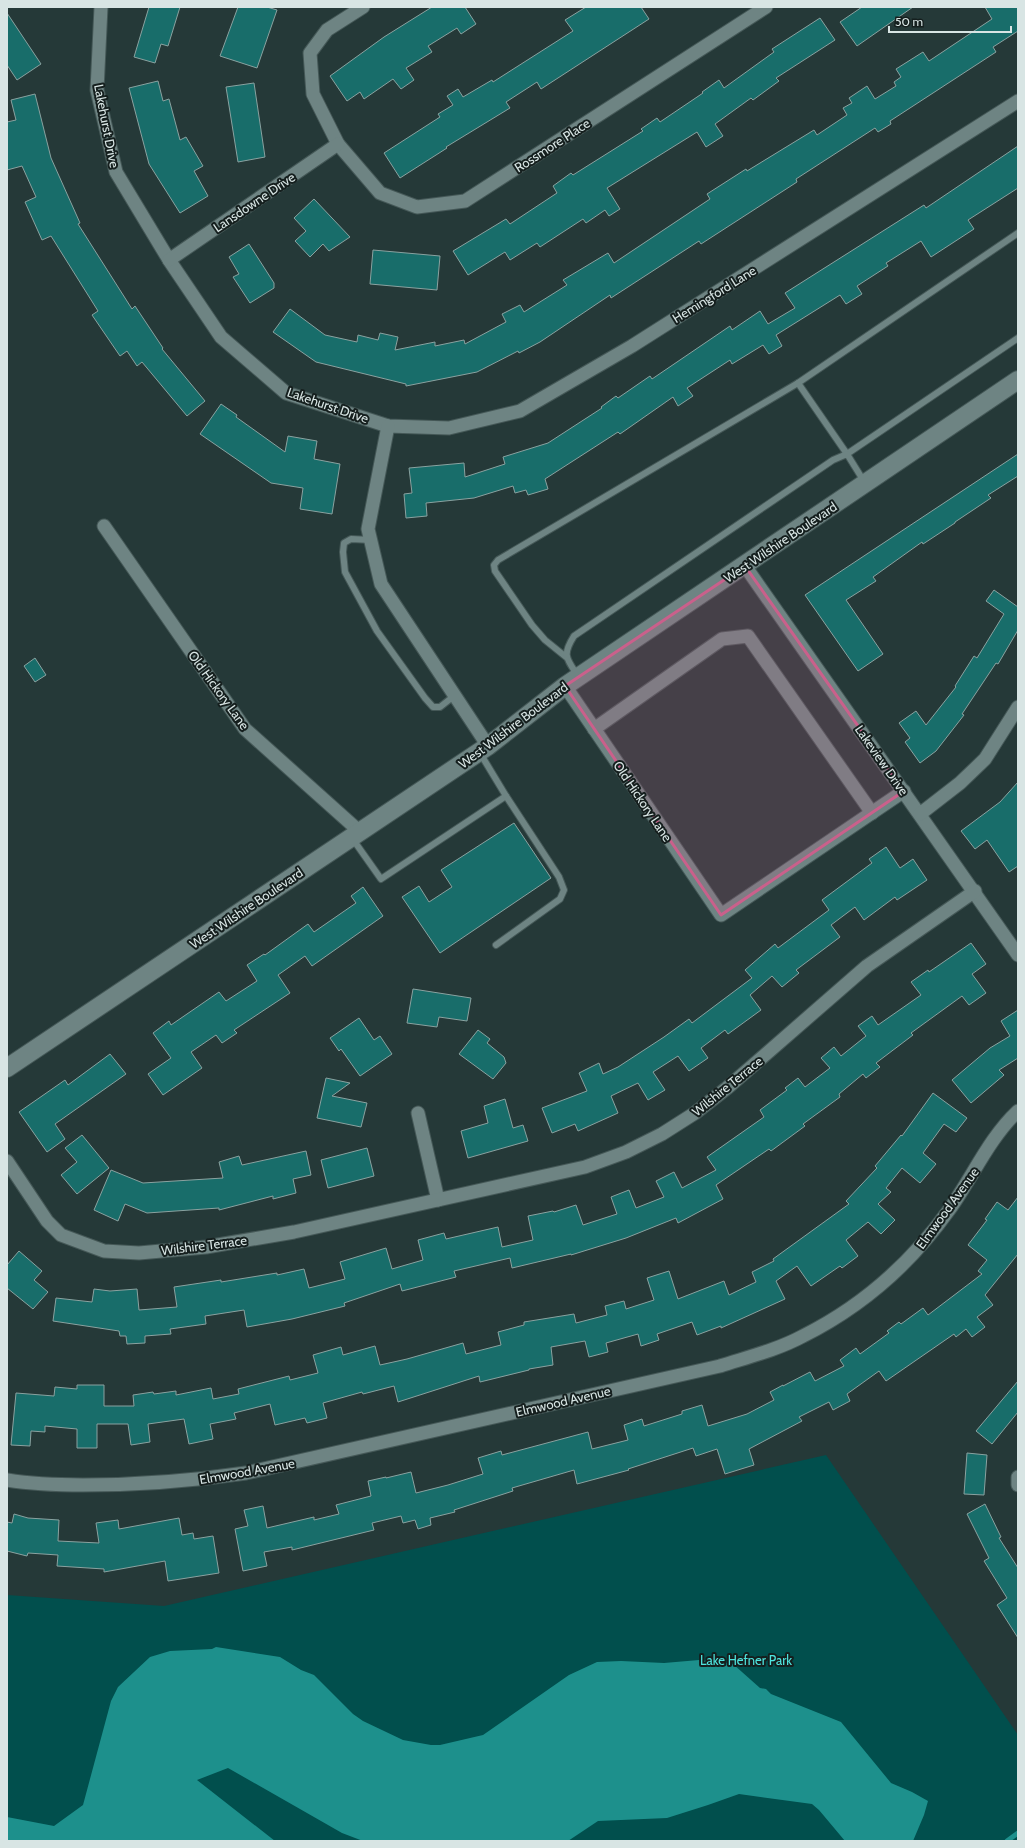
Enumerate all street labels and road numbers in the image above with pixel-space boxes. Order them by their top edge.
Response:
street label: Lakehurst Drive [91,83,123,169]
street label: Rossmore Place [511,114,593,175]
street label: Lansdowne Drive [210,169,298,235]
street label: Hemingford Lane [669,262,759,326]
street label: Lakehurst Drive [285,384,371,426]
street label: West Wilshire Boulevard [720,498,840,586]
street label: Old Hickory Lane [185,647,253,733]
street label: West Wilshire Boulevard [455,679,571,771]
street label: Lakeview Drive [852,722,912,799]
street label: Old Hickory Lane [610,758,676,845]
street label: West Wilshire Boulevard [186,864,306,952]
street label: Wilshire Terrace [688,1052,766,1119]
street label: Elmwood Avenue [912,1164,982,1252]
street label: Wilshire Terrace [160,1232,248,1258]
street label: Elmwood Avenue [514,1382,612,1420]
street label: Elmwood Avenue [198,1455,296,1487]

